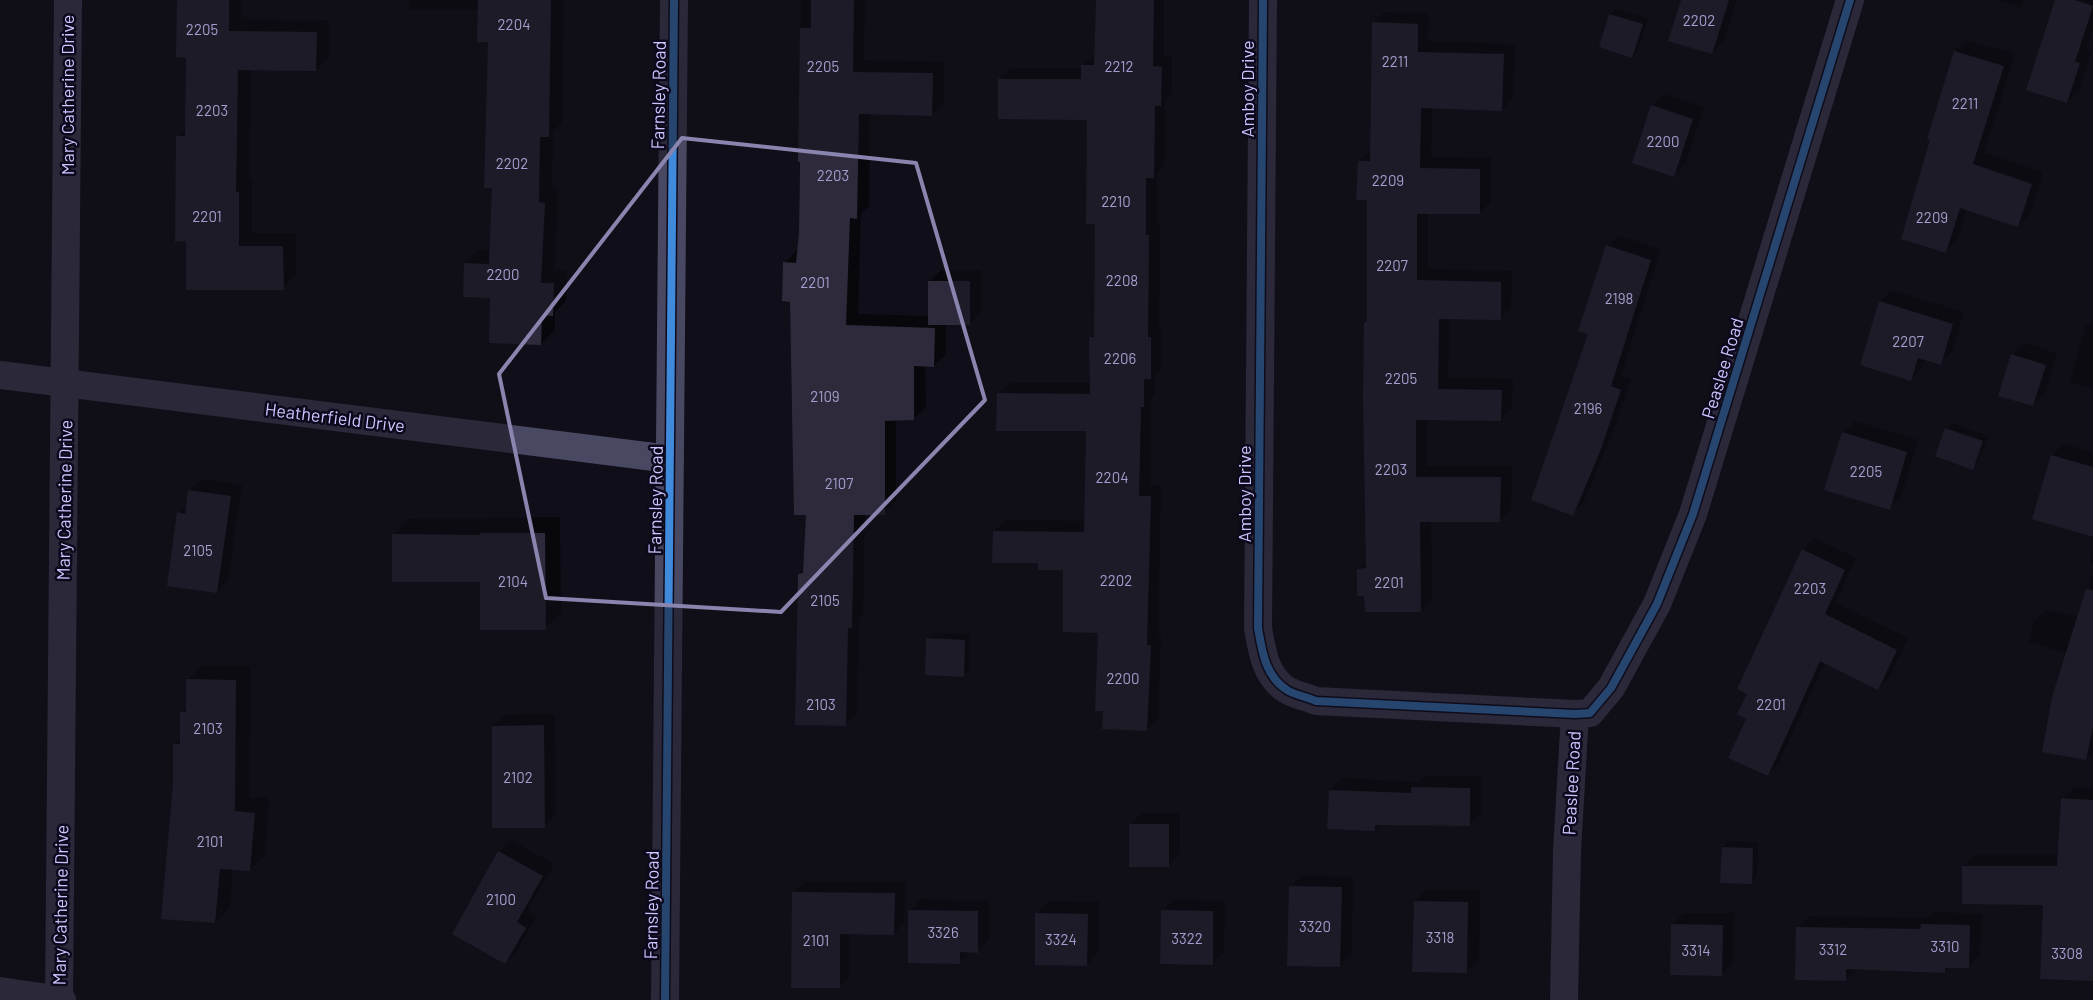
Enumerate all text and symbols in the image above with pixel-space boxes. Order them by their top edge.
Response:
house number: 2202 [1683,11,1715,29]
street label: Mary Catherine Drive [56,15,78,175]
house number: 2204 [498,15,530,33]
house number: 2205 [186,20,218,38]
street label: Farnsley Road [646,40,670,150]
street label: Amboy Drive [1236,41,1258,137]
house number: 2211 [1382,52,1408,70]
house number: 2205 [807,57,839,75]
house number: 2212 [1104,57,1134,75]
house number: 2211 [1952,94,1978,112]
house number: 2203 [196,101,228,119]
house number: 2200 [1646,132,1680,150]
house number: 2202 [496,154,528,172]
house number: 2203 [817,166,849,184]
house number: 2209 [1372,171,1404,189]
house number: 2210 [1101,192,1131,210]
house number: 2201 [192,207,222,225]
house number: 2209 [1916,208,1948,226]
house number: 2207 [1376,256,1408,274]
house number: 2200 [486,265,520,283]
house number: 2208 [1106,271,1138,289]
house number: 2201 [800,273,830,291]
house number: 2198 [1605,289,1633,307]
street label: Peaslee Road [1696,315,1748,421]
house number: 2207 [1892,332,1924,350]
house number: 2206 [1104,349,1136,367]
house number: 2205 [1385,369,1417,387]
house number: 2109 [810,387,840,405]
street label: Heatherfield Drive [264,397,406,437]
house number: 2196 [1574,399,1602,417]
street label: Mary Catherine Drive [52,419,76,581]
street label: Farnsley Road [643,445,667,555]
street label: Amboy Drive [1233,446,1255,542]
house number: 2203 [1375,460,1407,478]
house number: 2205 [1850,462,1882,480]
house number: 2204 [1096,468,1128,486]
house number: 2107 [825,474,853,492]
house number: 2105 [183,541,213,559]
house number: 2202 [1100,571,1132,589]
house number: 2104 [498,572,528,590]
house number: 2201 [1374,573,1404,591]
house number: 2203 [1794,579,1826,597]
house number: 2105 [810,591,840,609]
house number: 2200 [1106,669,1140,687]
house number: 2103 [806,695,836,713]
house number: 2201 [1756,695,1786,713]
house number: 2103 [193,719,223,737]
street label: Peaslee Road [1557,730,1585,836]
house number: 2102 [503,768,533,786]
street label: Mary Catherine Drive [48,824,72,986]
house number: 2101 [197,832,223,850]
street label: Farnsley Road [639,850,663,960]
house number: 2100 [486,890,516,908]
house number: 3320 [1299,917,1331,935]
house number: 3326 [927,923,959,941]
house number: 3318 [1426,928,1454,946]
house number: 3322 [1171,929,1203,947]
house number: 3324 [1045,930,1077,948]
house number: 2101 [803,931,829,949]
house number: 3310 [1930,937,1960,955]
house number: 3312 [1819,940,1847,958]
house number: 3314 [1682,941,1710,959]
house number: 3308 [2051,944,2083,962]

